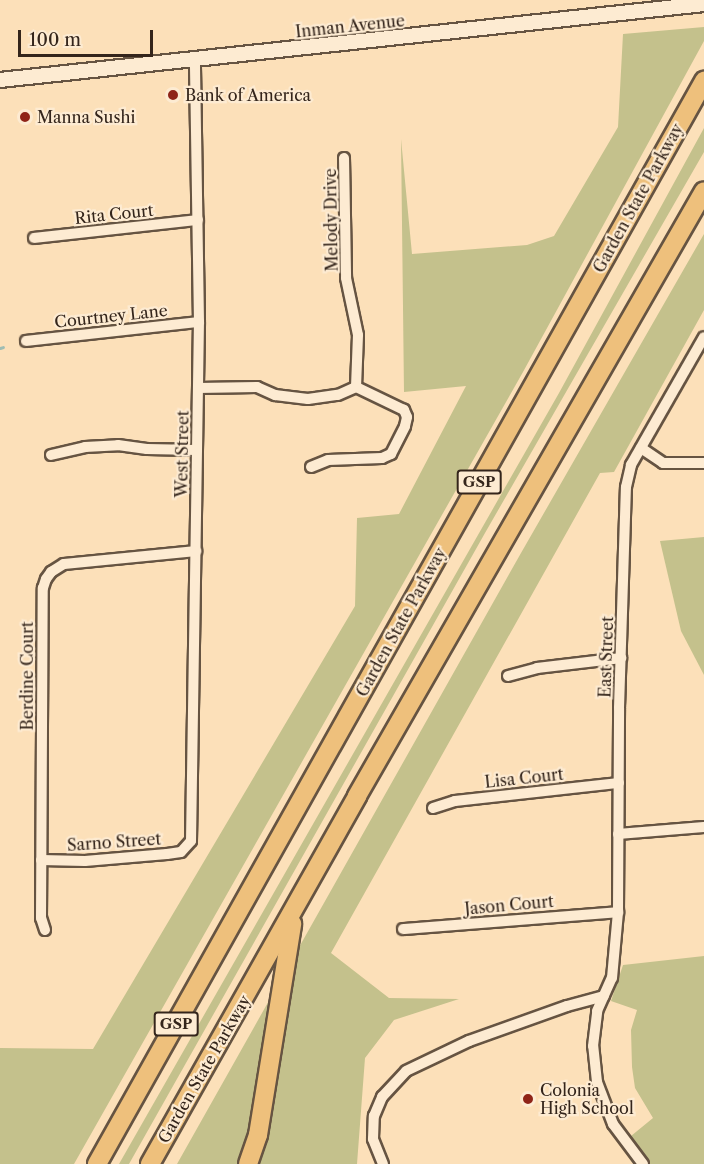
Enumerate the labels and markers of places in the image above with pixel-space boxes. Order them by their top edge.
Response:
place label: Bank of America [185,85,312,105]
marker: Bank of America [166,88,180,102]
place label: Manna Sushi [37,107,136,127]
marker: Manna Sushi [18,110,32,124]
place label: Colonia High School [540,1080,634,1118]
marker: Colonia High School [521,1092,535,1106]

